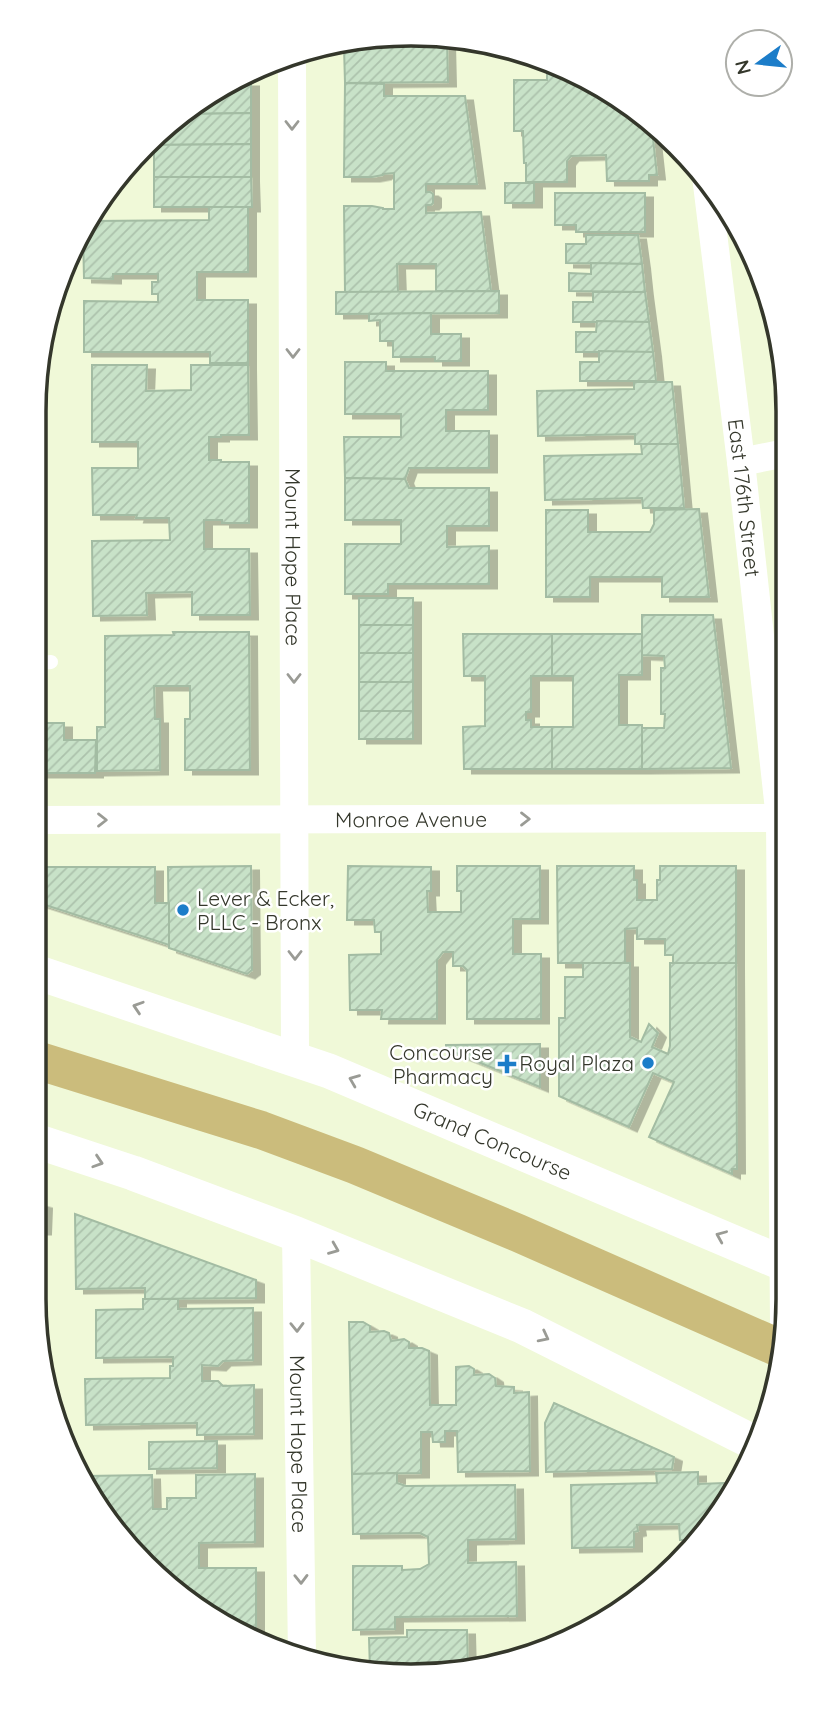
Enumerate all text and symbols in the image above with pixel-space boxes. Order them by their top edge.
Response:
north arrow [724,28,794,98]
text: N [729,58,756,77]
one-way arrow [284,120,300,131]
one-way arrow [285,348,301,358]
street label: East 176th Street [723,417,766,578]
street label: Mount Hope Place [280,468,307,646]
one-way arrow [286,673,302,684]
street label: Monroe Avenue [335,806,487,832]
one-way arrow [520,811,531,827]
one-way arrow [97,812,107,828]
place label: Lever & Ecker, PLLC - Bronx [197,885,334,935]
marker: Lever & Ecker, PLLC - Bronx [175,902,191,918]
one-way arrow [287,950,303,960]
one-way arrow [133,1001,145,1016]
place label: Concourse Pharmacy [389,1039,493,1089]
place label: Royal Plaza [519,1050,634,1076]
marker: Royal Plaza [640,1055,656,1071]
marker: Concourse Pharmacy [499,1056,515,1072]
one-way arrow [348,1075,360,1089]
street label: Grand Concourse [409,1095,576,1185]
one-way arrow [92,1153,104,1168]
one-way arrow [716,1230,728,1244]
one-way arrow [328,1241,340,1255]
one-way arrow [289,1322,305,1332]
one-way arrow [537,1329,549,1343]
street label: Mount Hope Place [285,1355,313,1533]
one-way arrow [293,1574,309,1584]

